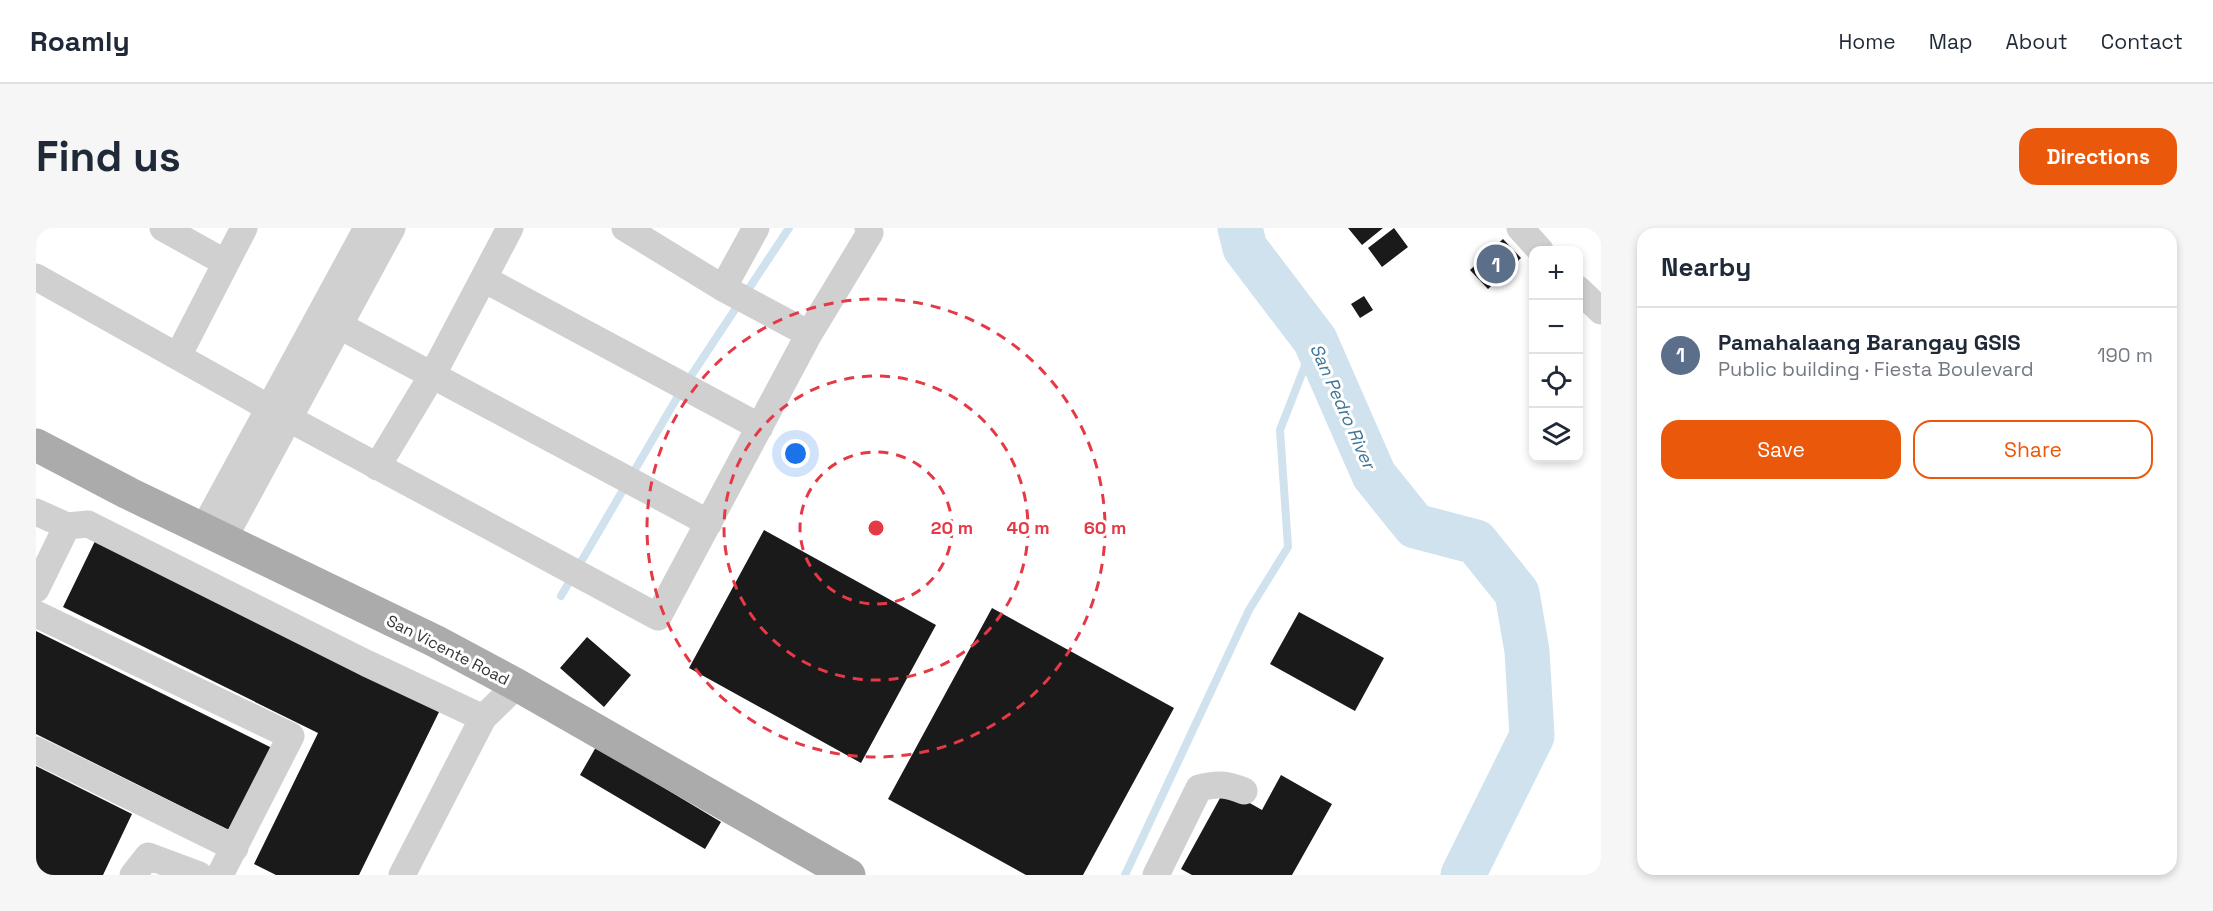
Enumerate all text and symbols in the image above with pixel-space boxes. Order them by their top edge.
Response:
text: Roamly [30,23,130,59]
text: Home [1838,28,1896,55]
text: Map [1929,28,1973,55]
text: About [2006,28,2068,55]
text: Contact [2101,28,2183,55]
button: Directions [2019,128,2177,185]
text: Find us [36,130,181,183]
pin: 1 [1476,242,1516,286]
map controls [1529,246,1583,462]
button: + [1529,246,1583,300]
text: Nearby [1661,250,1751,284]
button: − [1529,300,1583,354]
text: Pamahalaang Barangay GSIS [1718,328,2021,356]
water label: San Pedro River [1305,340,1382,474]
text: 1 [1676,342,1685,368]
text: 190 m [2097,342,2153,368]
button: locate [1529,354,1583,408]
text: Public building · Fiesta Boulevard [1718,356,2034,382]
button: layers [1529,408,1583,462]
button: Save [1661,420,1901,479]
button: Share [1913,420,2153,479]
your location [781,439,810,468]
text: 20 m [931,516,973,539]
text: 40 m [1006,516,1050,539]
text: 60 m [1084,516,1126,539]
centre of rings [866,518,886,538]
street label: San Vicente Road [383,610,513,690]

